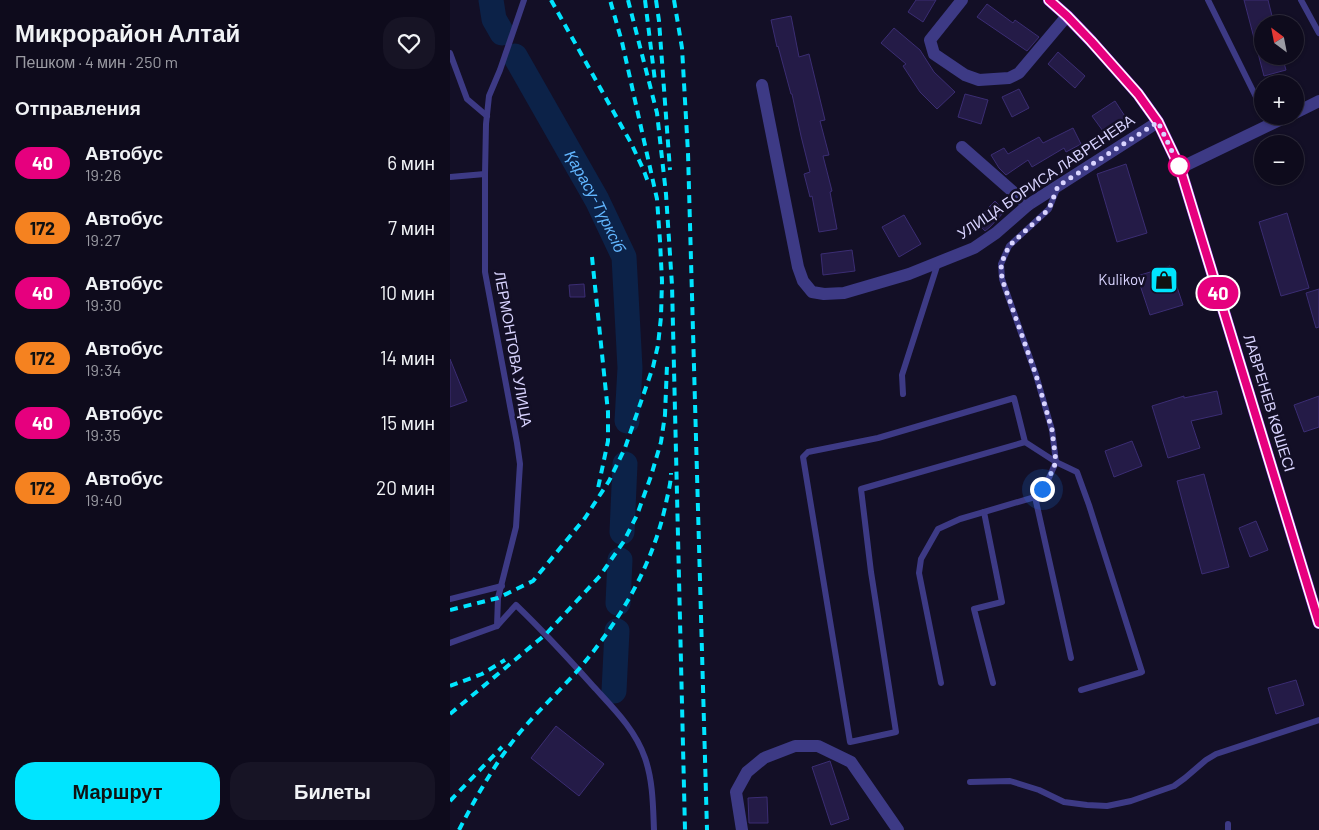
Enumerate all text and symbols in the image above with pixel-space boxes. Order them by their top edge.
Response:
north arrow [1254,15,1304,65]
map controls [1254,15,1304,185]
button: heart [383,17,435,69]
text: Микрорайон Алтай [15,18,240,47]
text: Пешком · 4 мин · 250 m [15,52,178,71]
button: + [1254,75,1304,125]
text: Отправления [15,96,141,119]
street label: УЛИЦА БОРИСА ЛАВРЕНЕВА [954,110,1137,242]
button: − [1254,135,1304,185]
text: Автобус [85,141,163,164]
water label: Қарасу-Түрксіб [561,146,631,256]
text: 6 мин [387,151,435,174]
text: 40 [32,152,53,174]
unlabelled marker [1168,155,1190,177]
text: 19:26 [85,165,121,184]
text: Автобус [85,206,163,229]
text: 7 мин [388,216,435,239]
text: 172 [30,217,55,239]
text: 19:27 [85,230,121,249]
shop icon: Kulikov [1149,265,1179,295]
street label: ЛЕРМОНТОВА УЛИЦА [491,269,537,428]
place label: Kulikov [1098,270,1145,288]
text: Автобус [85,271,163,294]
line badge: 40 [1196,277,1240,309]
text: 10 мин [380,281,435,304]
text: 40 [32,282,53,304]
text: 40 [1207,282,1229,304]
text: 19:30 [85,295,122,314]
street label: ЛАВРЕНЕВ КӨШЕСІ [1240,332,1299,474]
text: Автобус [85,336,163,359]
text: 14 мин [380,346,435,369]
text: 172 [30,347,55,369]
text: 19:34 [85,360,121,379]
text: Автобус [85,401,163,424]
text: 15 мин [381,411,435,434]
text: 40 [32,412,53,434]
text: 19:35 [85,425,121,444]
text: Автобус [85,466,163,489]
text: 20 мин [376,476,435,499]
text: 172 [30,477,55,499]
your location [1030,477,1055,502]
text: 19:40 [85,490,122,509]
button: Маршрут [15,762,220,820]
button: Билеты [230,762,435,820]

